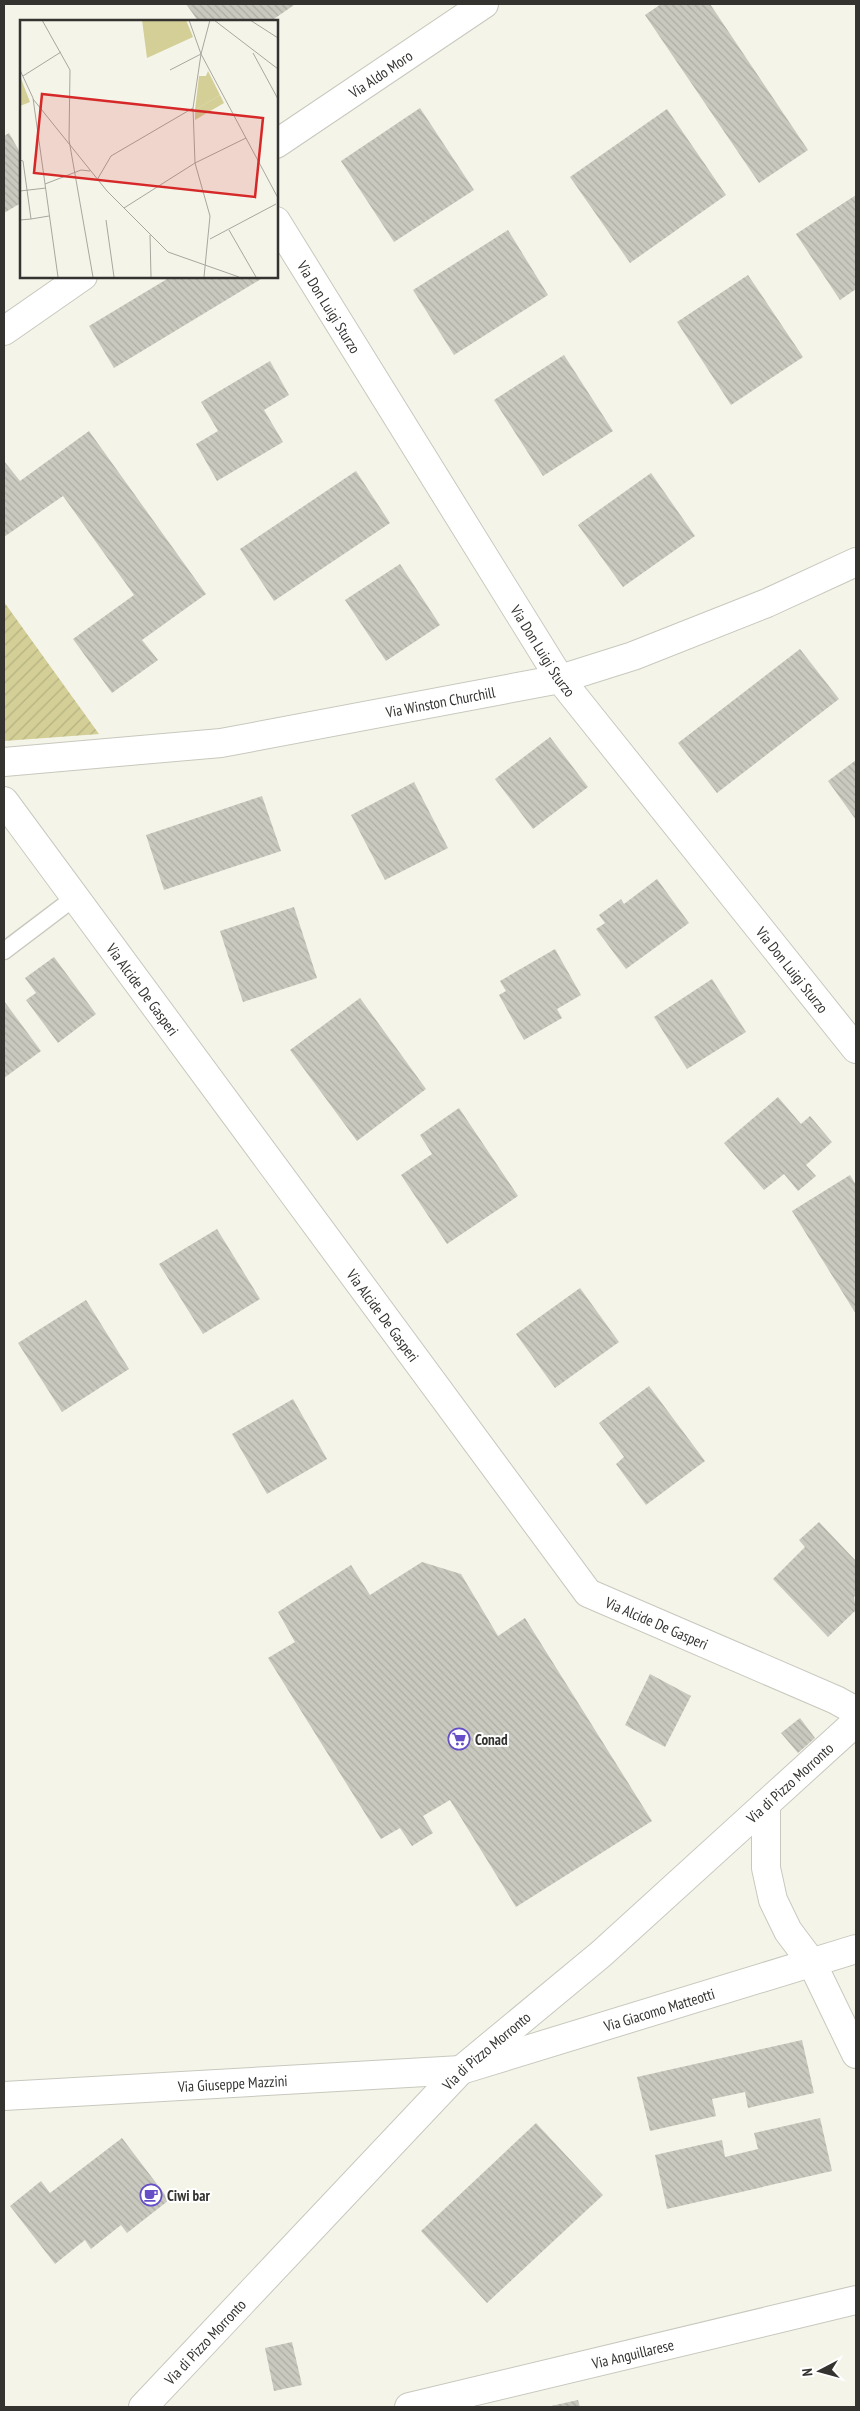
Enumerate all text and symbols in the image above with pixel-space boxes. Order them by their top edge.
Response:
inset map [20,20,278,278]
street label: Via Aldo Moro [344,46,416,102]
street label: Via Don Luigi Sturzo [293,256,365,357]
street label: Via Don Luigi Sturzo [506,600,580,700]
street label: Via Winston Churchill [383,682,497,721]
street label: Via Don Luigi Sturzo [752,922,833,1017]
street label: Via Alcide De Gasperi [102,939,183,1039]
street label: Via Alcide De Gasperi [342,1265,424,1365]
street label: Via Alcide De Gasperi [602,1592,711,1653]
supermarket icon: Conad [447,1727,471,1751]
place label: Conad [475,1730,508,1749]
street label: Via di Pizzo Morronto [741,1738,837,1827]
street label: Via Giacomo Matteotti [600,1983,717,2036]
street label: Via di Pizzo Morronto [437,2007,534,2094]
street label: Via Giuseppe Mazzini [176,2070,288,2096]
cafe icon: Ciwi bar [139,2183,163,2207]
place label: Ciwi bar [167,2186,210,2205]
street label: Via di Pizzo Morronto [159,2295,250,2389]
street label: Via Anguillarese [589,2334,676,2373]
north arrow [795,2346,845,2396]
text: N [798,2368,816,2377]

